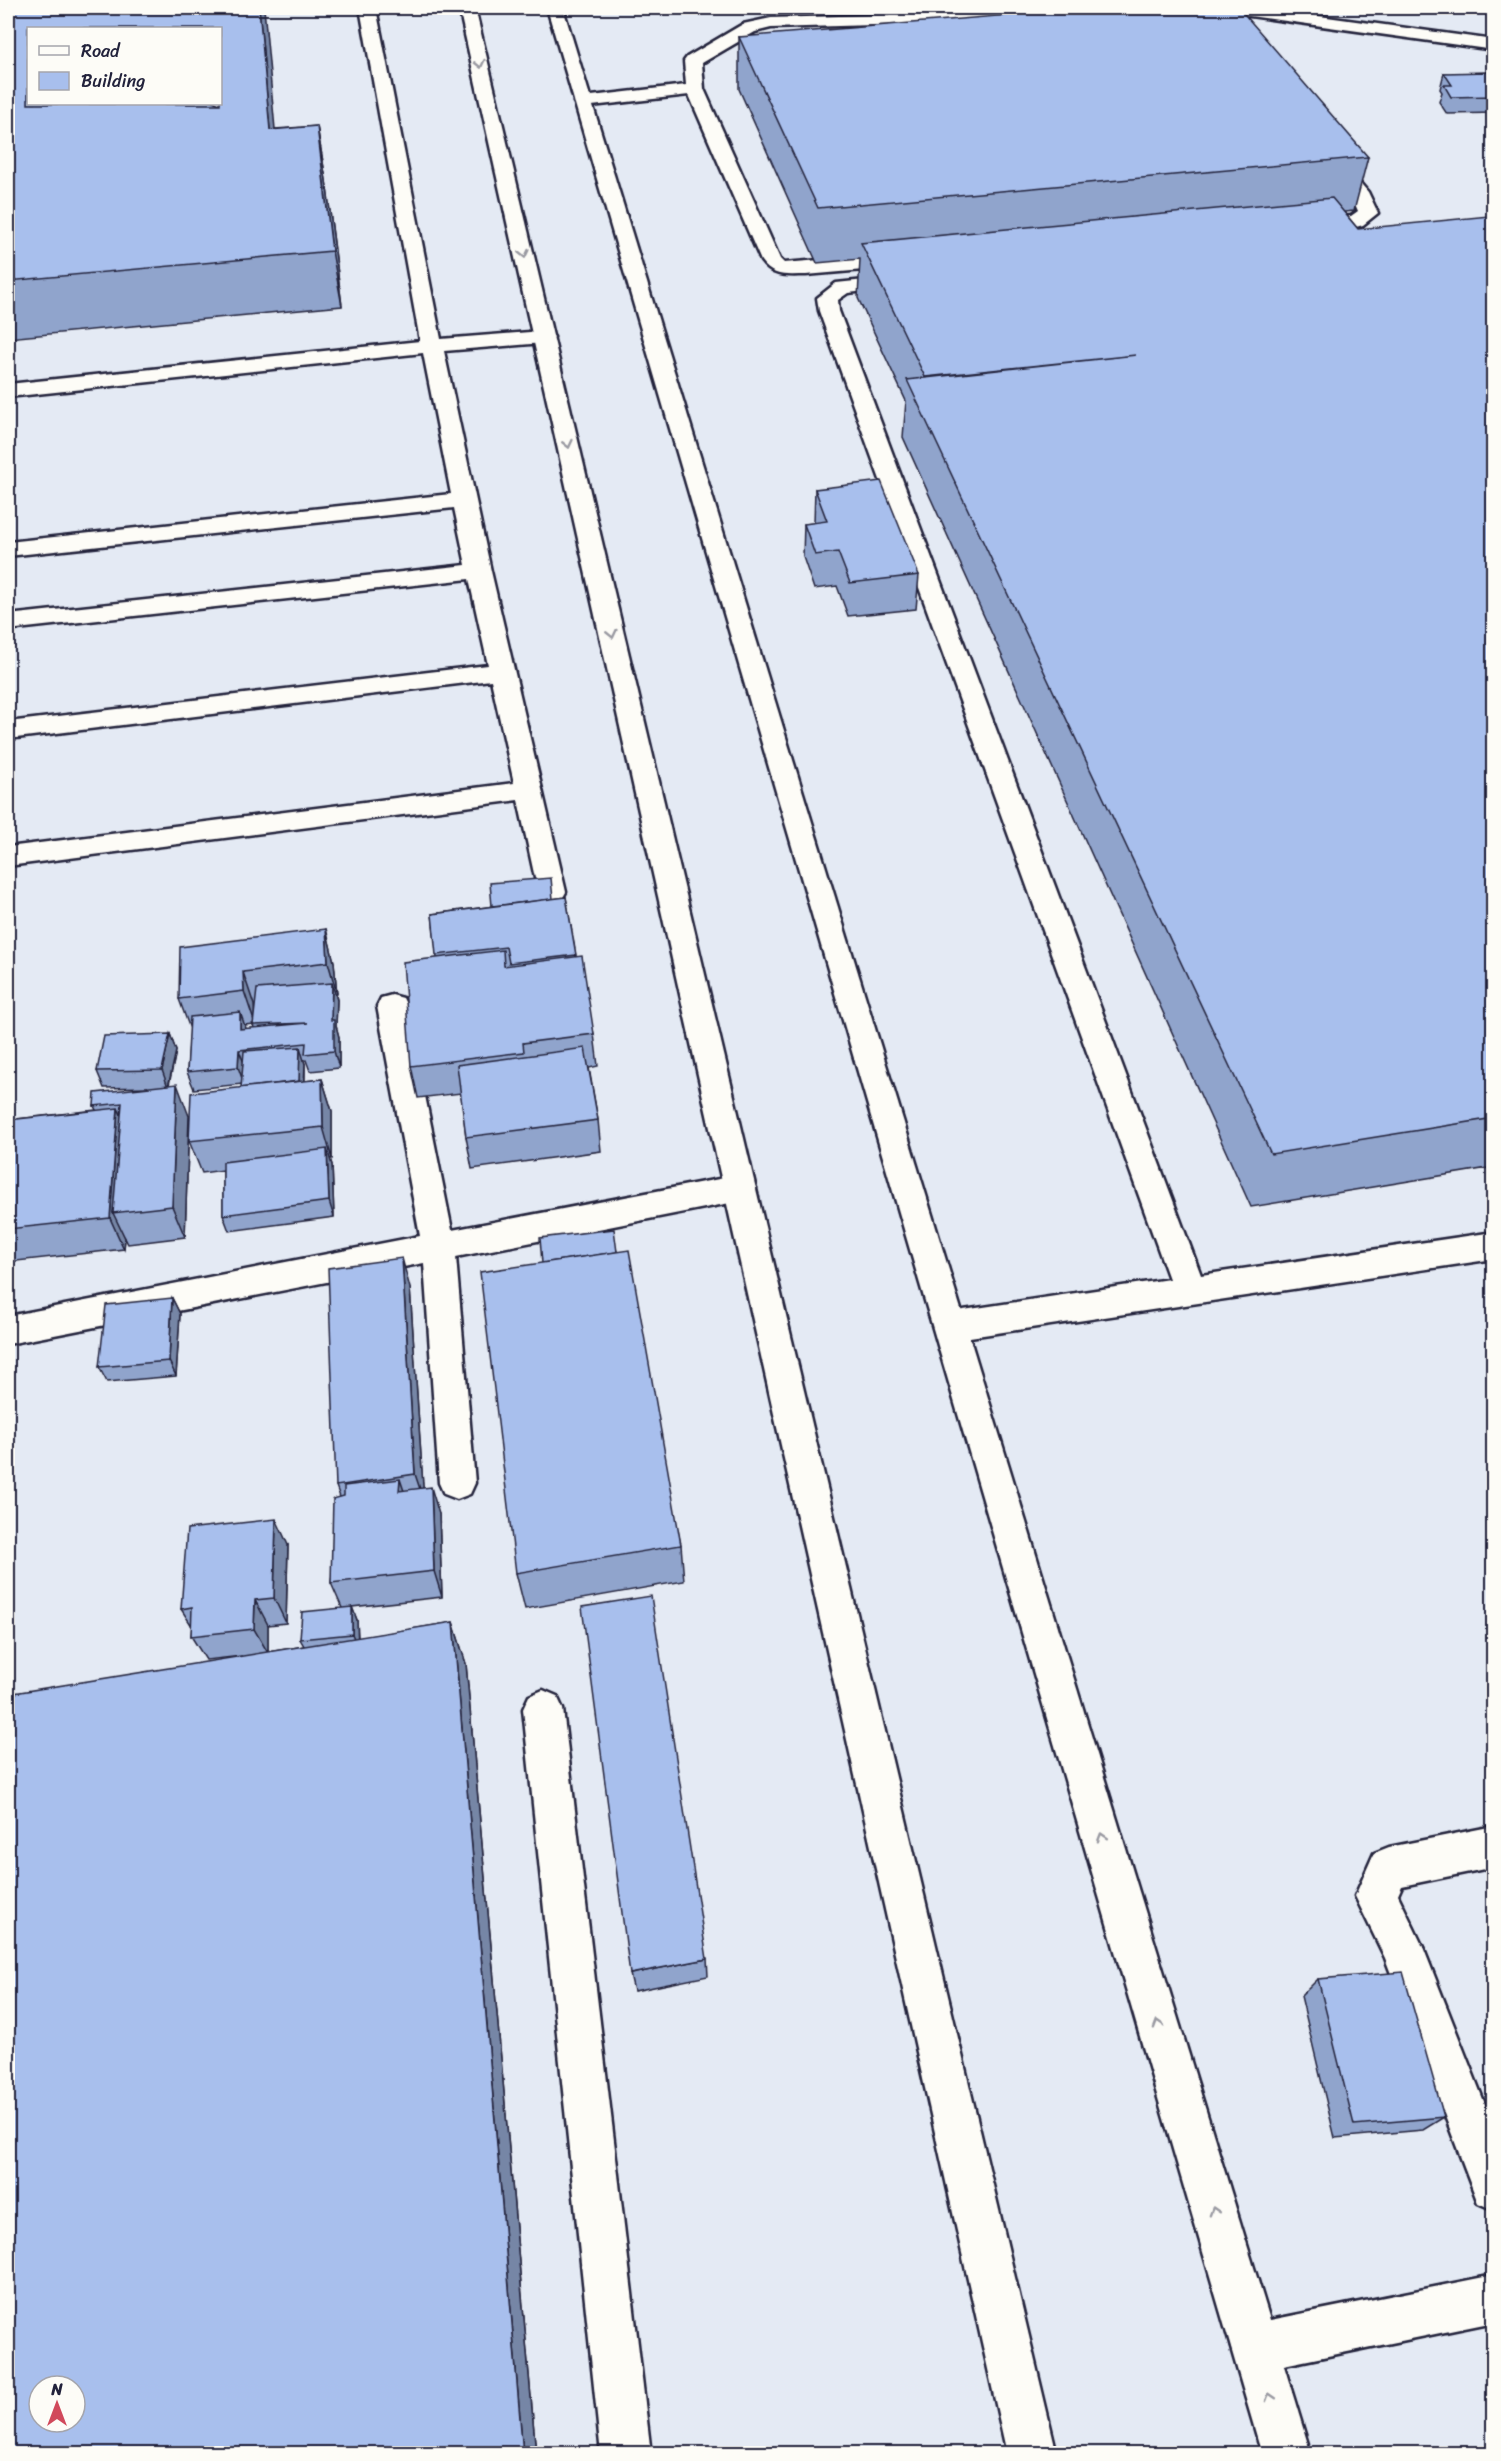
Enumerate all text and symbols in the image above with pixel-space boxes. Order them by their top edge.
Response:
legend [27,27,222,105]
text: Road [81,35,121,67]
one-way arrow [473,59,486,69]
text: Building [81,65,145,97]
one-way arrow [517,249,530,259]
one-way arrow [561,439,574,449]
one-way arrow [605,629,618,639]
one-way arrow [1097,1832,1110,1843]
one-way arrow [1153,2019,1165,2030]
one-way arrow [1209,2206,1221,2217]
north arrow [27,2374,87,2434]
text: N [50,2375,63,2404]
one-way arrow [1265,2393,1277,2403]

